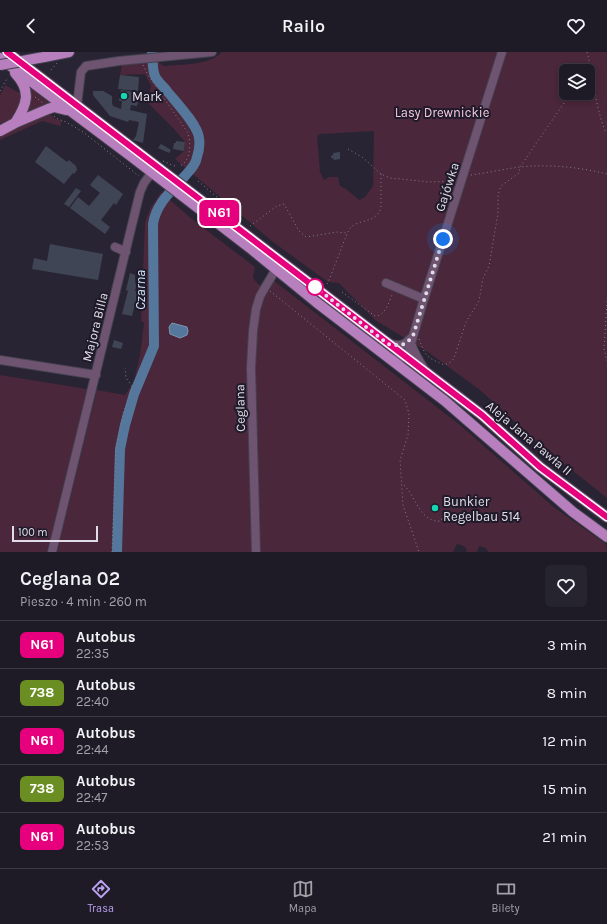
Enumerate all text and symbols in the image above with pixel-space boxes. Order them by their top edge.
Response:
icon: back [20,15,42,37]
text: Railo [282,15,325,37]
icon: heart [565,15,587,37]
map controls [559,64,595,100]
button: layers [559,64,595,100]
place label: Mark [132,89,162,104]
marker: Mark [119,91,129,101]
park label: Lasy Drewnickie [395,105,490,120]
street label: Gajówka [432,161,462,213]
line badge: N61 [196,200,242,226]
text: N61 [207,204,231,221]
your location [433,229,453,249]
water label: Czarna [132,270,149,310]
unlabelled marker [306,278,324,296]
street label: Majora Billa [79,291,111,363]
street label: Ceglana [232,384,248,432]
street label: Aleja Jana Pawła II [483,398,575,478]
place label: Bunkier Regelbau 514 [443,494,520,524]
marker: Bunkier Regelbau 514 [430,503,440,513]
scale bar [12,524,98,543]
text: 100 m [18,526,48,539]
button: heart [545,565,587,607]
text: Ceglana 02 [20,568,120,590]
text: Pieszo · 4 min · 260 m [20,594,147,609]
text: Autobus [76,628,136,646]
text: N61 [30,636,54,653]
text: 3 min [547,636,587,654]
text: 22:35 [76,646,109,661]
text: Autobus [76,676,136,694]
text: 738 [30,684,54,701]
text: 8 min [547,684,587,702]
text: 22:40 [76,694,109,709]
text: Autobus [76,724,136,742]
text: N61 [30,732,54,749]
text: 12 min [542,732,587,750]
text: 22:44 [76,742,109,757]
text: Autobus [76,772,136,790]
text: 738 [30,780,54,797]
text: 15 min [542,780,587,798]
text: 22:47 [76,790,107,805]
text: Autobus [76,820,136,838]
text: N61 [30,828,54,845]
text: 21 min [542,828,587,846]
text: 22:53 [76,838,109,853]
tab: Trasa [87,878,114,915]
tab: Mapa [289,878,317,915]
tab: Bilety [491,878,520,915]

